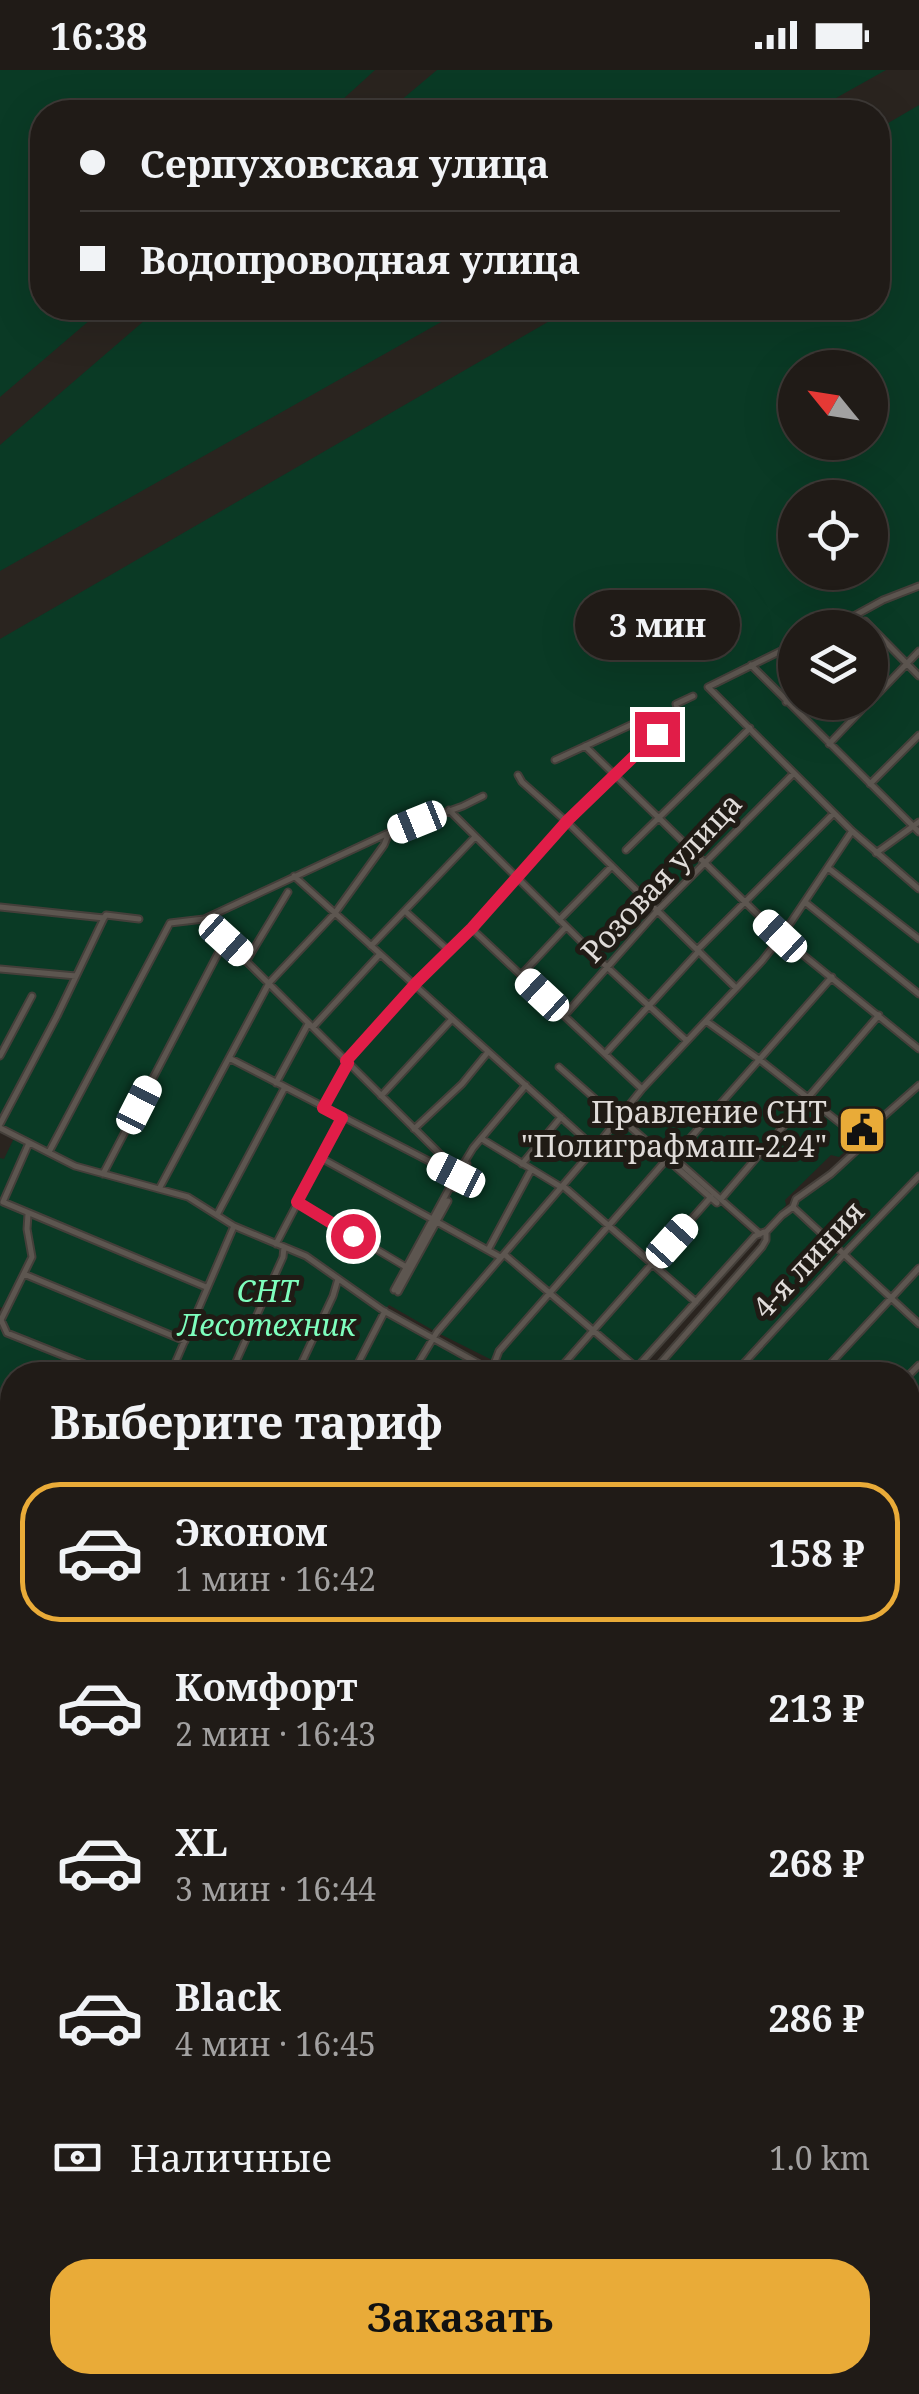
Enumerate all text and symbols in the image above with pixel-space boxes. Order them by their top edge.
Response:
text: 16:38 [50,9,147,61]
text: Серпуховская улица [140,137,549,189]
text: Водопроводная улица [140,233,580,285]
north arrow [778,350,888,460]
map controls [778,350,888,720]
button: locate [778,480,888,590]
callout: 3 мин [574,589,740,659]
text: 3 мин [609,603,706,646]
button: layers [778,610,888,720]
route end [635,712,680,757]
street label: Розовая улица [571,783,750,971]
car [384,797,450,847]
car [748,905,812,967]
car [194,909,258,971]
car [510,964,574,1026]
car [112,1071,166,1139]
place label: Правление СНТ "Полиграфмаш-224" [521,1091,827,1166]
public building icon: Правление СНТ "Полиграфмаш-224" [836,1104,888,1156]
car [422,1148,490,1202]
street label: 4-я линия [743,1191,873,1327]
car [641,1209,703,1273]
route start [331,1214,376,1259]
park label: СНТ Лесотехник [176,1270,357,1345]
text: Выберите тариф [50,1391,443,1452]
text: Эконом [175,1505,328,1557]
icon: car [55,1507,145,1597]
text: 158 ₽ [768,1526,865,1578]
text: 1 мин · 16:42 [175,1557,376,1600]
text: Комфорт [175,1660,358,1712]
icon: car [55,1662,145,1752]
text: 213 ₽ [768,1681,865,1733]
text: 2 мин · 16:43 [175,1712,376,1755]
text: XL [175,1815,228,1867]
icon: car [55,1817,145,1907]
text: 268 ₽ [768,1836,865,1888]
text: 3 мин · 16:44 [175,1867,376,1910]
text: Black [175,1970,281,2022]
icon: car [55,1972,145,2062]
text: 286 ₽ [768,1991,865,2043]
text: 4 мин · 16:45 [175,2022,376,2065]
icon: cash [50,2130,105,2185]
text: Наличные [130,2131,332,2183]
text: 1.0 km [769,2136,870,2179]
button: Заказать [50,2259,870,2374]

